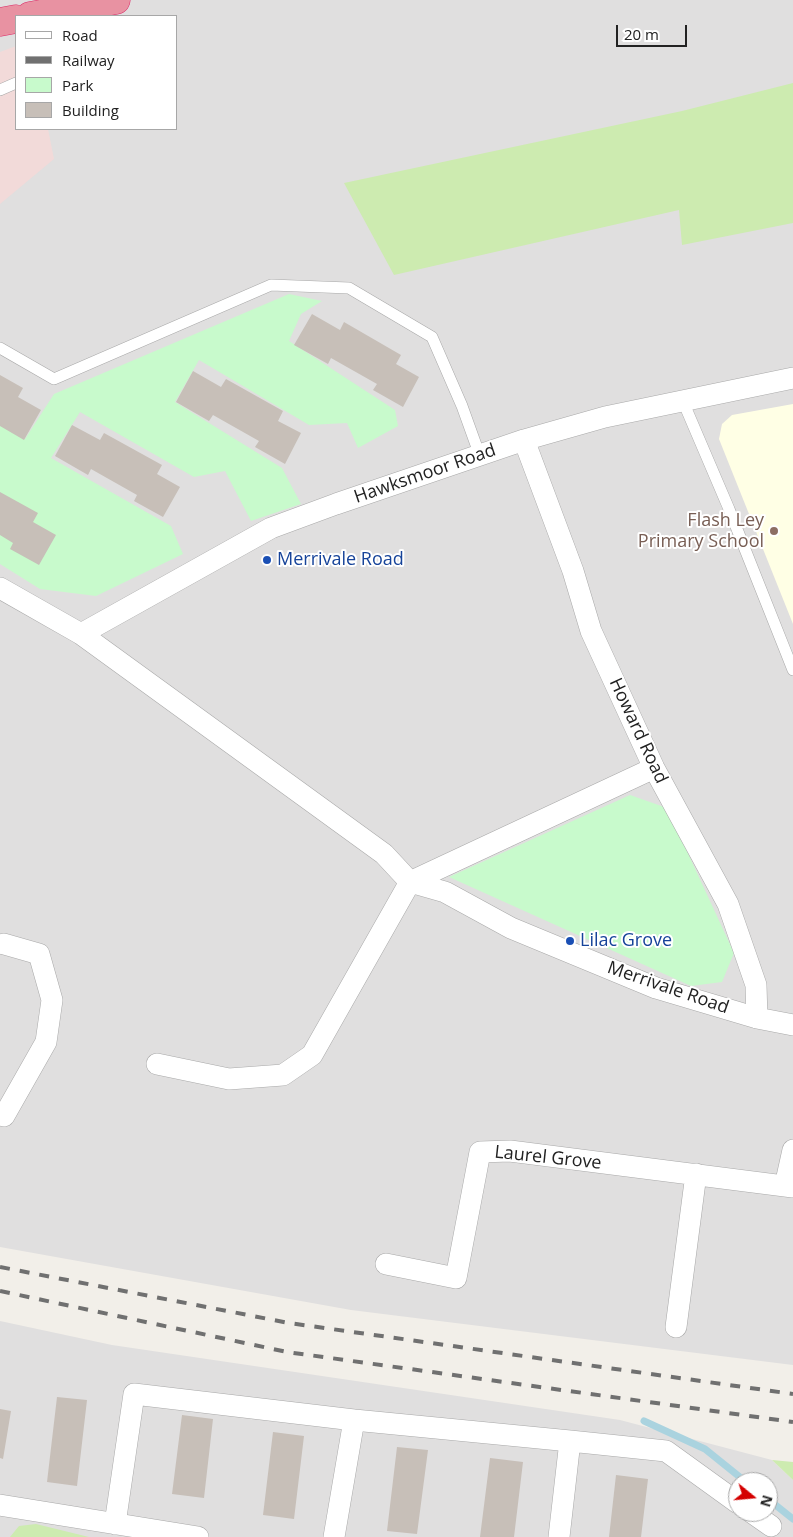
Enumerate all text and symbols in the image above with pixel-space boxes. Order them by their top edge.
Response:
legend [15,15,178,130]
scale bar [618,15,689,47]
text: 20 m [624,24,659,44]
text: Road [62,25,98,45]
text: Railway [62,50,115,70]
text: Park [62,75,93,95]
text: Building [62,100,119,120]
street label: Hawksmoor Road [351,440,499,508]
place label: Flash Ley Primary School [638,510,764,552]
marker: Flash Ley Primary School [768,525,780,537]
place label: Merrivale Road [277,549,404,571]
marker: Merrivale Road [261,554,273,566]
street label: Howard Road [604,675,672,787]
place label: Lilac Grove [580,930,672,952]
marker: Lilac Grove [564,935,576,947]
street label: Merrivale Road [605,957,731,1019]
street label: Laurel Grove [493,1142,603,1174]
north arrow [728,1472,778,1522]
text: N [756,1493,778,1509]

